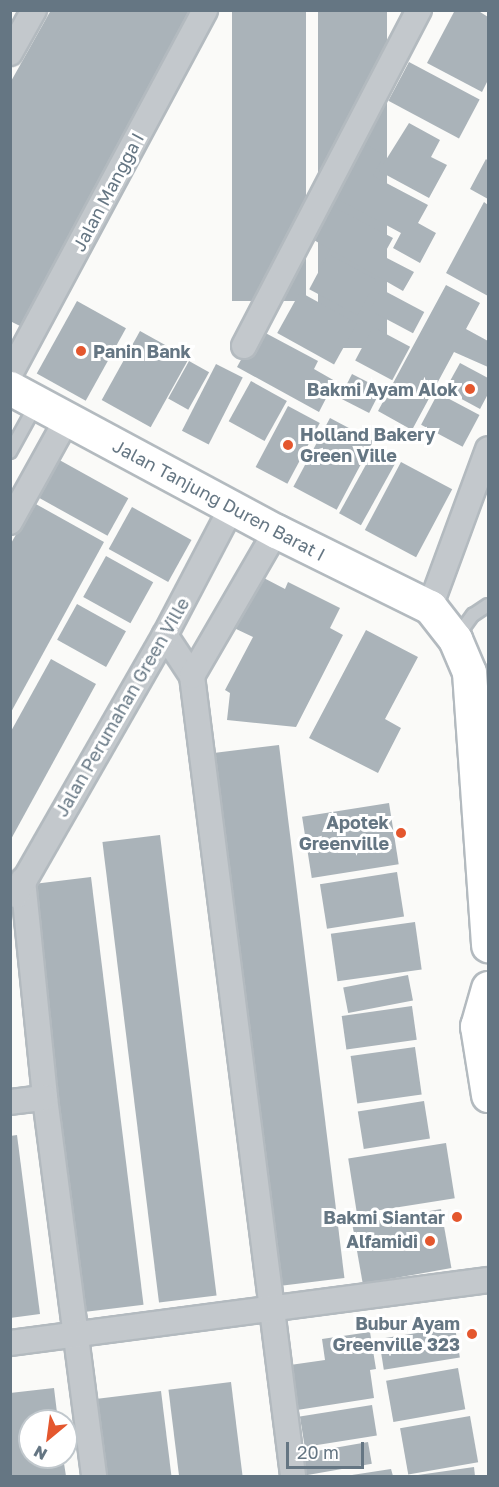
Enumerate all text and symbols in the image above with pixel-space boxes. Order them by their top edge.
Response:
street label: Jalan Mangga I [68,129,148,255]
place label: Panin Bank [93,340,191,362]
marker: Panin Bank [74,344,88,358]
place label: Bakmi Ayam Alok [307,378,458,400]
marker: Bakmi Ayam Alok [463,382,477,396]
place label: Holland Bakery Green Ville [300,424,436,466]
street label: Jalan Tanjung Duren Barat I [109,435,329,565]
marker: Holland Bakery Green Ville [281,438,295,452]
street label: Jalan Perumahan Green Ville [50,594,194,820]
place label: Apotek Greenville [299,812,389,854]
marker: Apotek Greenville [394,826,408,840]
place label: Bakmi Siantar [323,1206,445,1228]
marker: Bakmi Siantar [450,1210,464,1224]
place label: Alfamidi [346,1230,418,1252]
marker: Alfamidi [423,1234,437,1248]
place label: Bubur Ayam Greenville 323 [332,1313,460,1356]
marker: Bubur Ayam Greenville 323 [465,1327,479,1341]
north arrow [18,1409,78,1469]
scale bar [289,1430,367,1468]
text: N [30,1441,50,1465]
text: 20 m [297,1441,339,1463]

